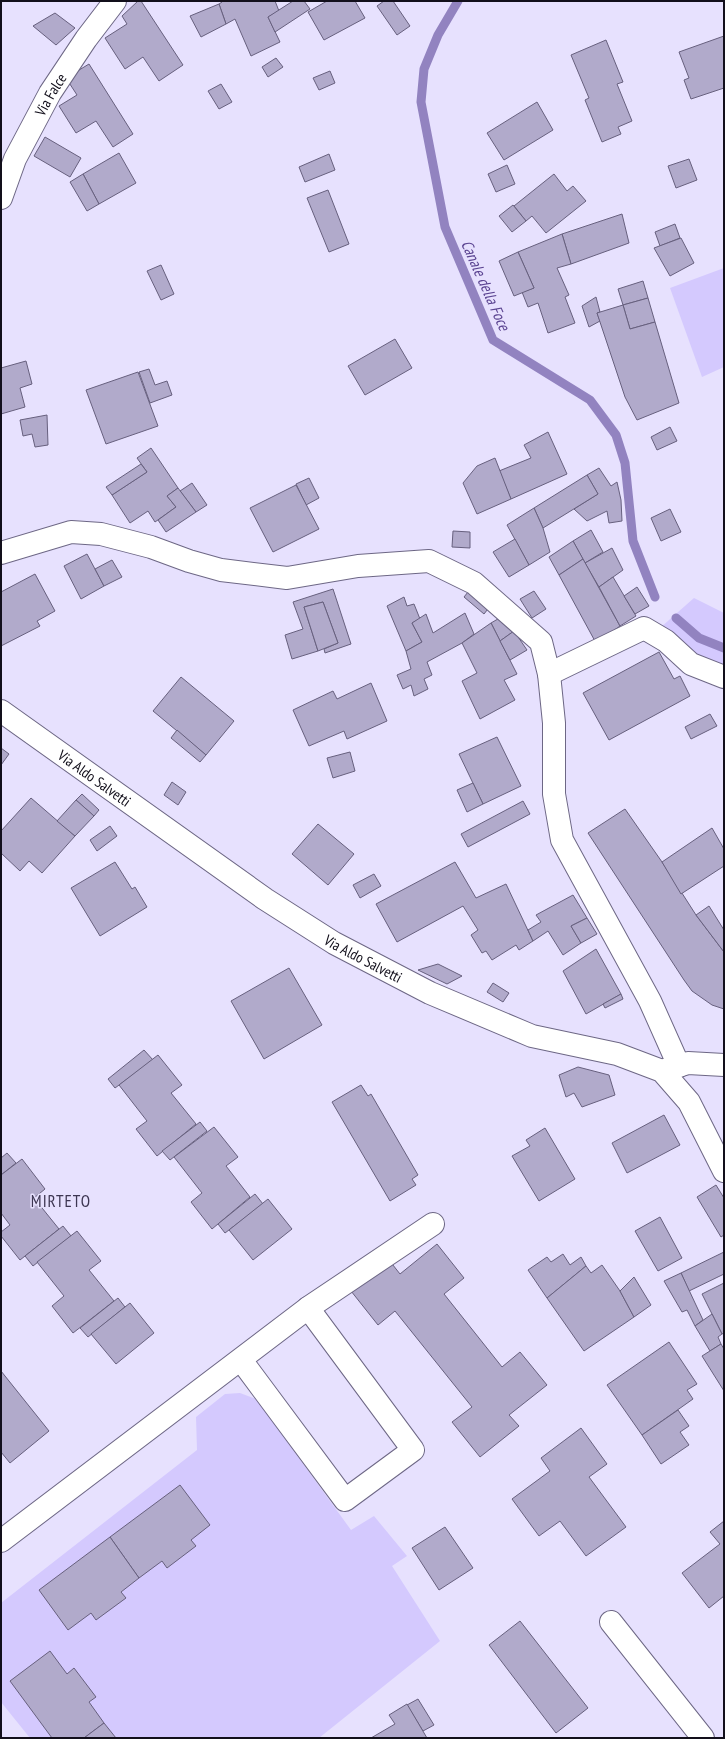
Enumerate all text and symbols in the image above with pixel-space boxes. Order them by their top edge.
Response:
street label: Via Falce [30,69,70,120]
water label: Canale della Foce [457,237,515,335]
street label: Via Aldo Salvetti [54,745,135,810]
street label: Via Aldo Salvetti [320,929,406,986]
district label: MIRTETO [31,1190,91,1212]

